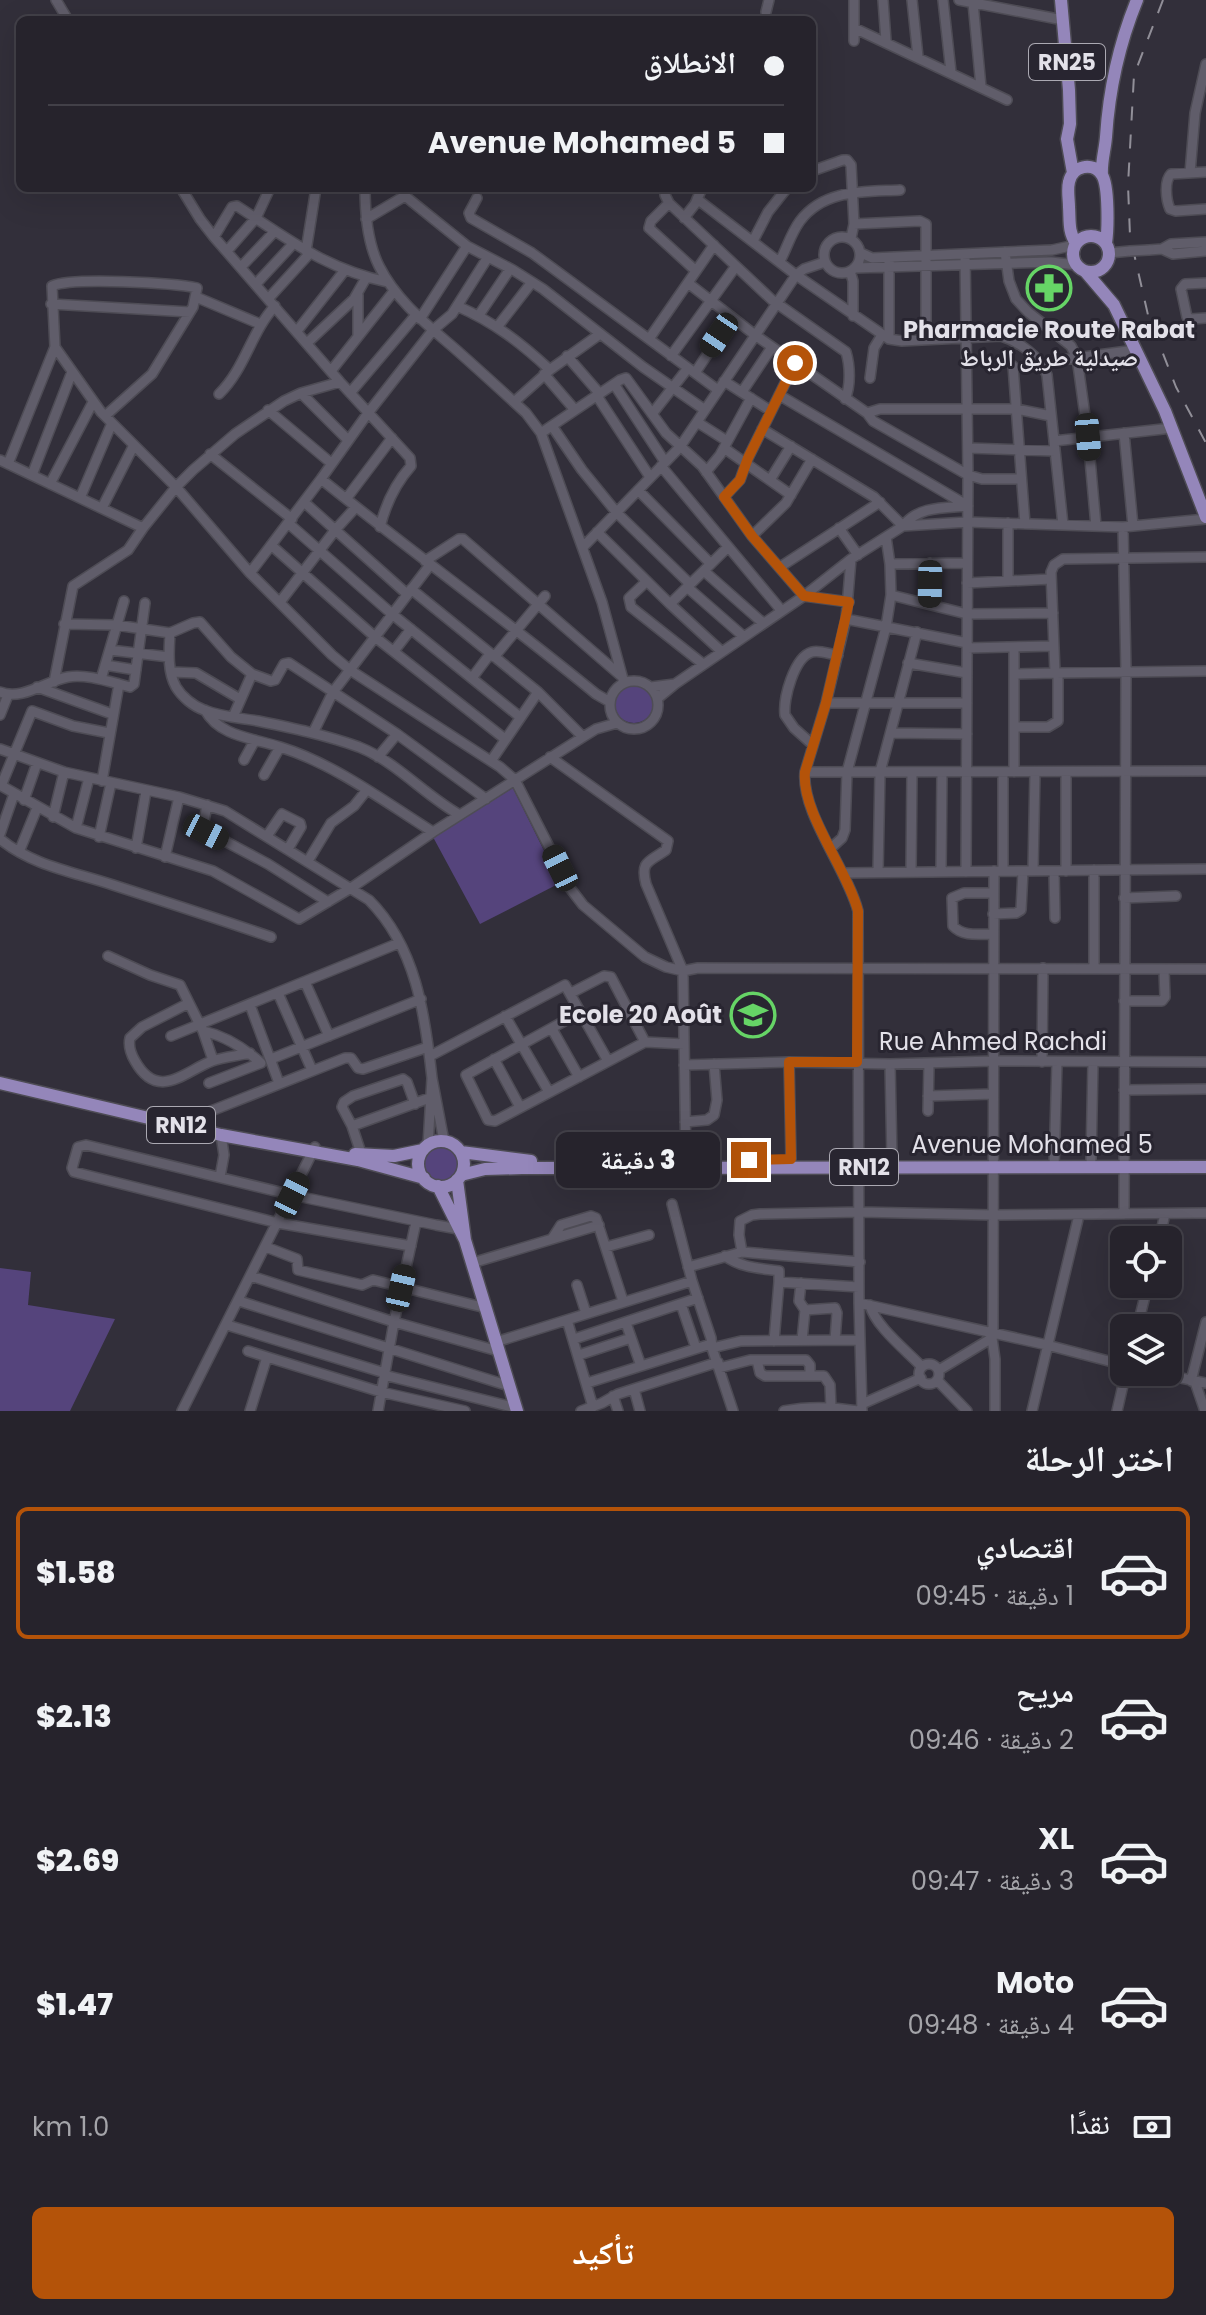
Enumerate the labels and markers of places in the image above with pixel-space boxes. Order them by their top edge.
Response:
pharmacy icon: Pharmacie Route Rabat صيدلية طريق الرباط [1025,264,1073,312]
place label: Pharmacie Route Rabat صيدلية طريق الرباط [903,313,1195,374]
school or university icon: Ecole 20 Août [729,991,777,1039]
place label: Ecole 20 Août [559,998,722,1031]

